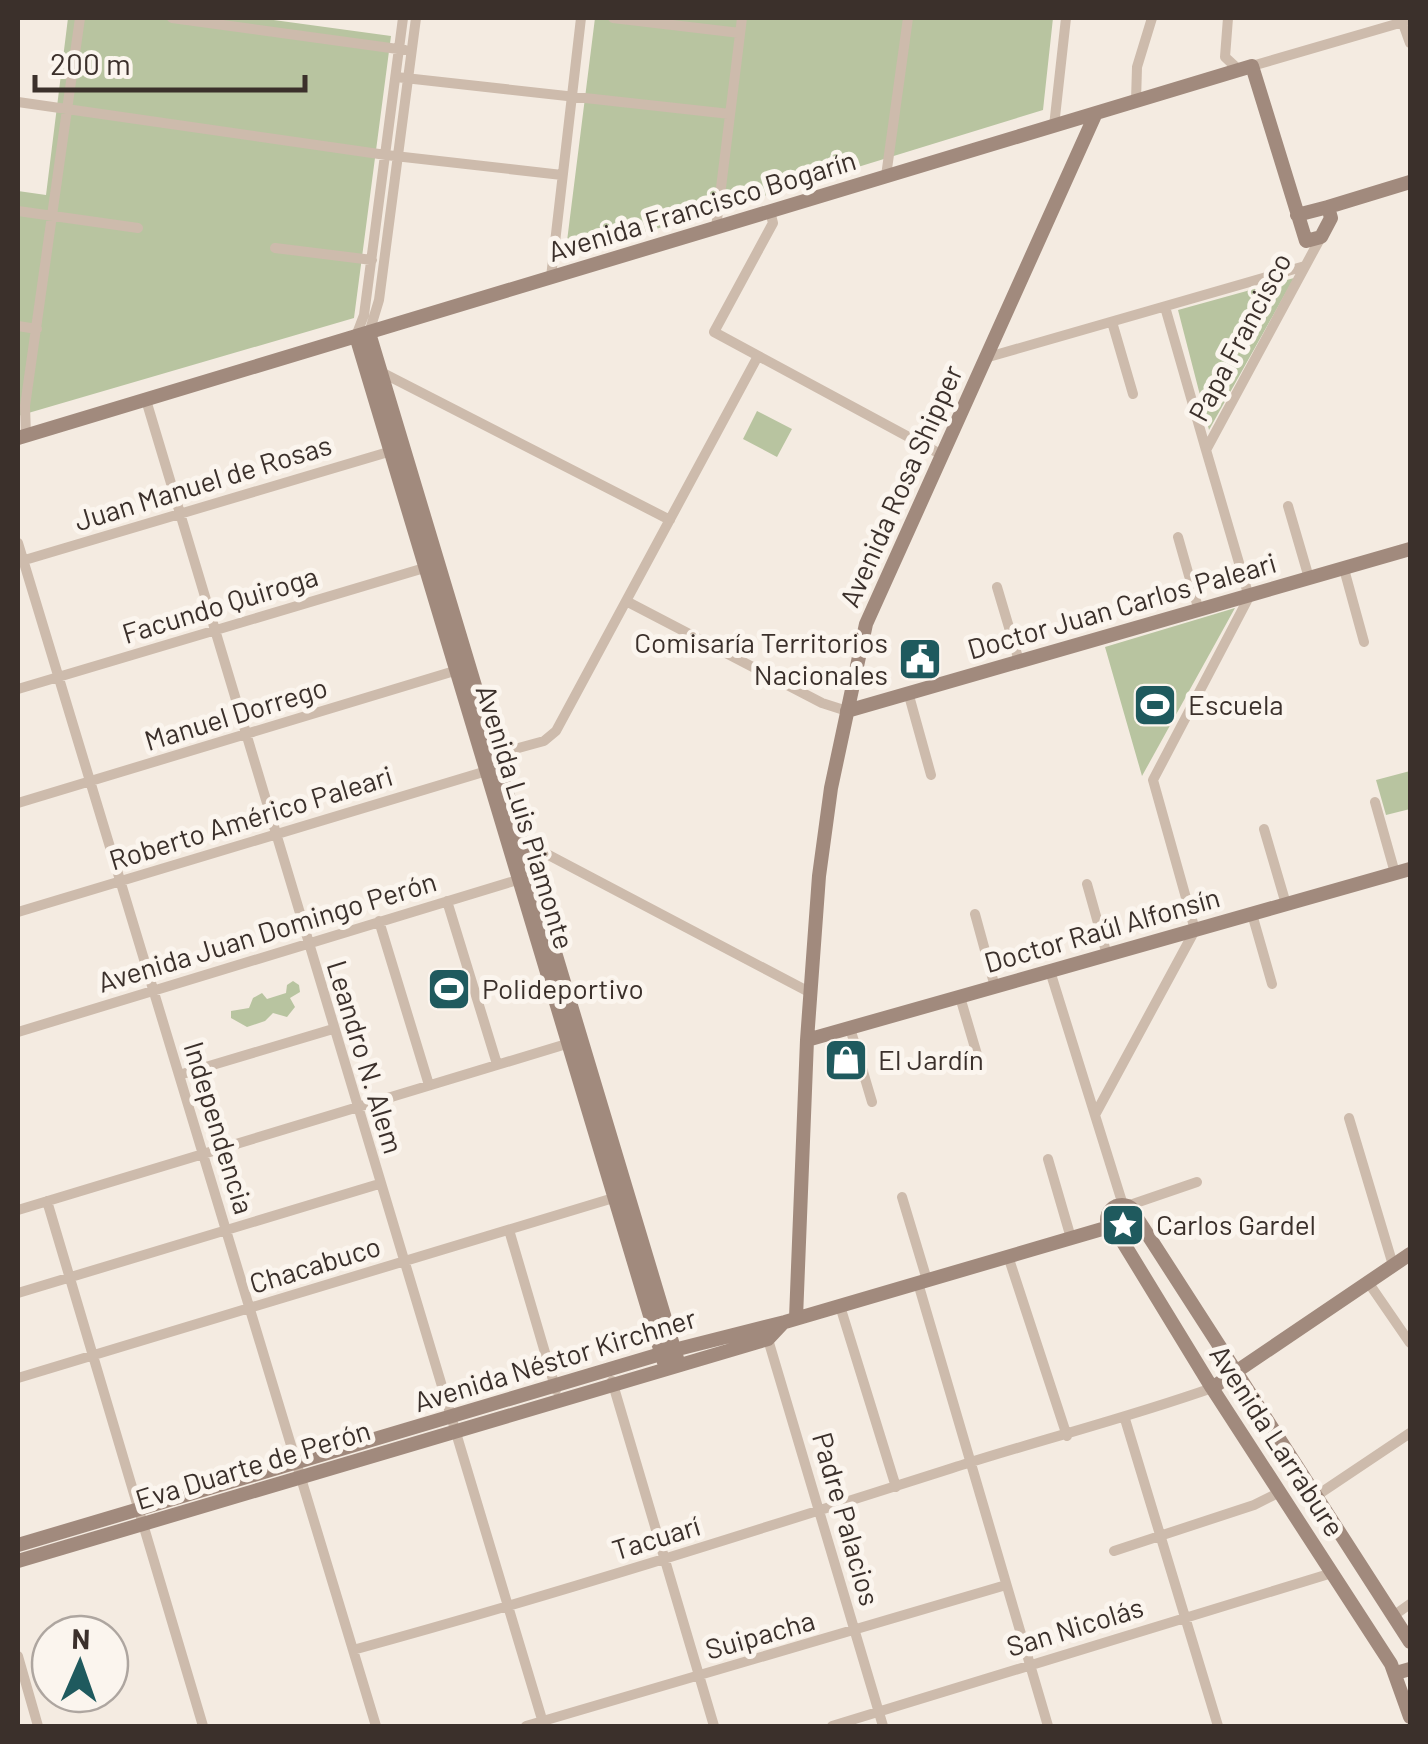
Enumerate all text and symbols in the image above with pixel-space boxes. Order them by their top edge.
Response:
scale bar [35,30,305,92]
text: 200 m [50,45,131,81]
street label: Avenida Francisco Bogarín [544,142,860,268]
street label: Papa Francisco [1180,246,1298,427]
street label: Avenida Rosa Shipper [831,359,969,612]
street label: Juan Manuel de Rosas [70,427,335,537]
street label: Doctor Juan Carlos Paleari [963,545,1280,665]
street label: Facundo Quiroga [118,558,322,650]
place label: Comisaría Territorios Nacionales [634,625,888,691]
public building icon: Comisaría Territorios Nacionales [897,636,943,682]
street label: Manuel Dorrego [140,669,331,757]
street label: Avenida Luis Piamonte [470,680,582,953]
sports icon: Escuela [1132,682,1178,728]
place label: Escuela [1188,687,1284,721]
street label: Roberto Américo Paleari [105,758,397,876]
street label: Avenida Juan Domingo Perón [93,863,440,999]
street label: Doctor Raúl Alfonsín [980,879,1223,979]
street label: Leandro N. Alem [320,956,411,1157]
sports icon: Polideportivo [426,966,472,1012]
place label: Polideportivo [482,971,644,1005]
street label: Independencia [178,1037,262,1218]
shop icon: El Jardín [823,1037,869,1083]
place label: El Jardín [878,1042,984,1076]
place icon: Carlos Gardel [1100,1202,1146,1248]
place label: Carlos Gardel [1156,1207,1316,1241]
street label: Chacabuco [245,1228,384,1300]
street label: Avenida Néstor Kirchner [410,1300,700,1418]
street label: Avenida Larrabure [1203,1338,1352,1543]
street label: Eva Duarte de Perón [131,1412,374,1516]
street label: Padre Palacios [806,1428,888,1609]
street label: Tacuarí [608,1508,704,1566]
street label: San Nicolás [1002,1589,1147,1663]
street label: Suipacha [701,1602,818,1666]
north arrow [30,1614,130,1714]
text: N [71,1621,91,1655]

